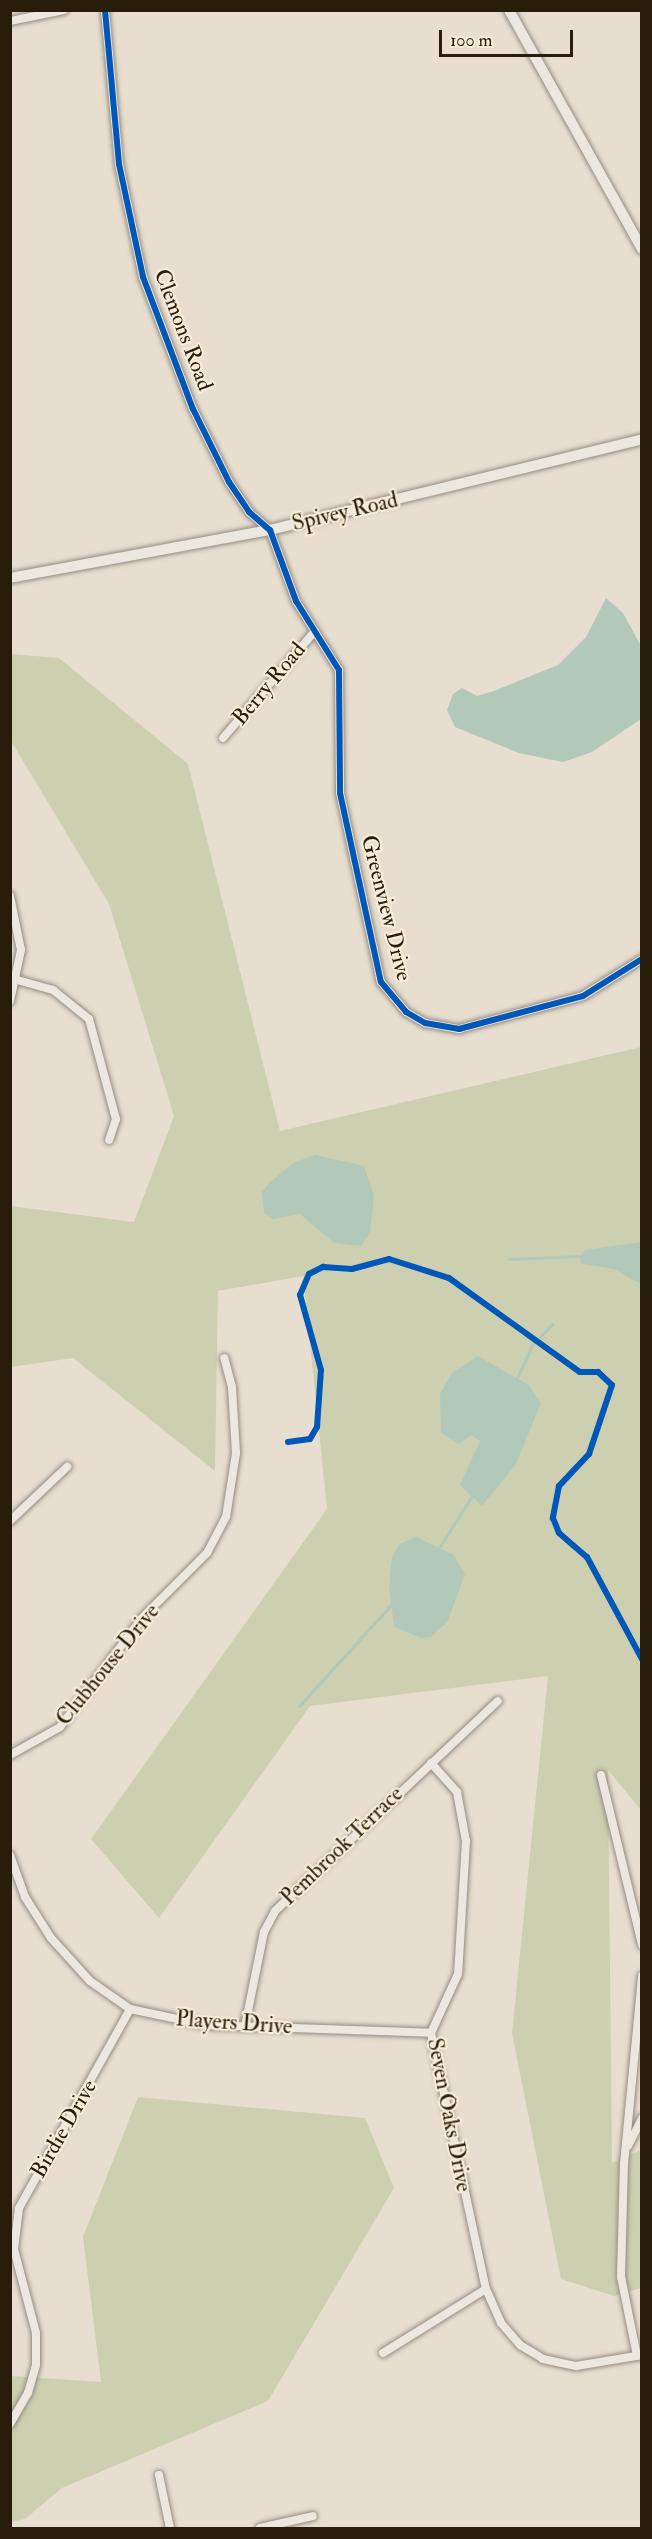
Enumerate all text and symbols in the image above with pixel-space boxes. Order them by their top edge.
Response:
scale bar [442,18,576,56]
text: 100 m [450,29,493,52]
street label: Clemons Road [148,266,218,394]
street label: Spivey Road [290,487,400,537]
street label: Berry Road [227,637,311,731]
street label: Greenview Drive [355,832,417,984]
street label: Clubhouse Drive [51,1599,165,1731]
street label: Pembrook Terrace [275,1781,409,1911]
street label: Players Drive [175,2006,293,2040]
street label: Seven Oaks Drive [421,2036,477,2194]
street label: Birdie Drive [25,2075,103,2183]

